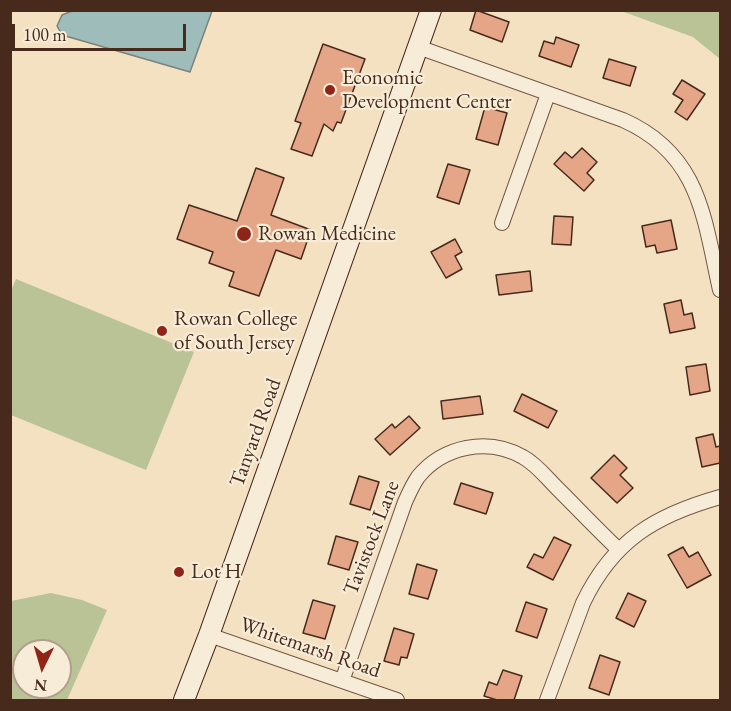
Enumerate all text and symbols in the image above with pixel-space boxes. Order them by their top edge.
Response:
scale bar [15,12,189,50]
text: 100 m [23,23,67,46]
place label: Economic Development Center [342,65,512,115]
marker: Economic Development Center [323,83,337,97]
place label: Rowan Medicine [258,221,396,247]
marker: Rowan Medicine [235,225,253,243]
place label: Rowan College of South Jersey [174,306,297,356]
marker: Rowan College of South Jersey [155,324,169,338]
street label: Tanyard Road [225,375,287,491]
street label: Tavistock Lane [339,477,405,599]
place label: Lot H [191,559,241,585]
marker: Lot H [172,565,186,579]
street label: Whitemarsh Road [236,612,384,684]
north arrow [12,639,72,699]
text: N [33,674,48,696]

